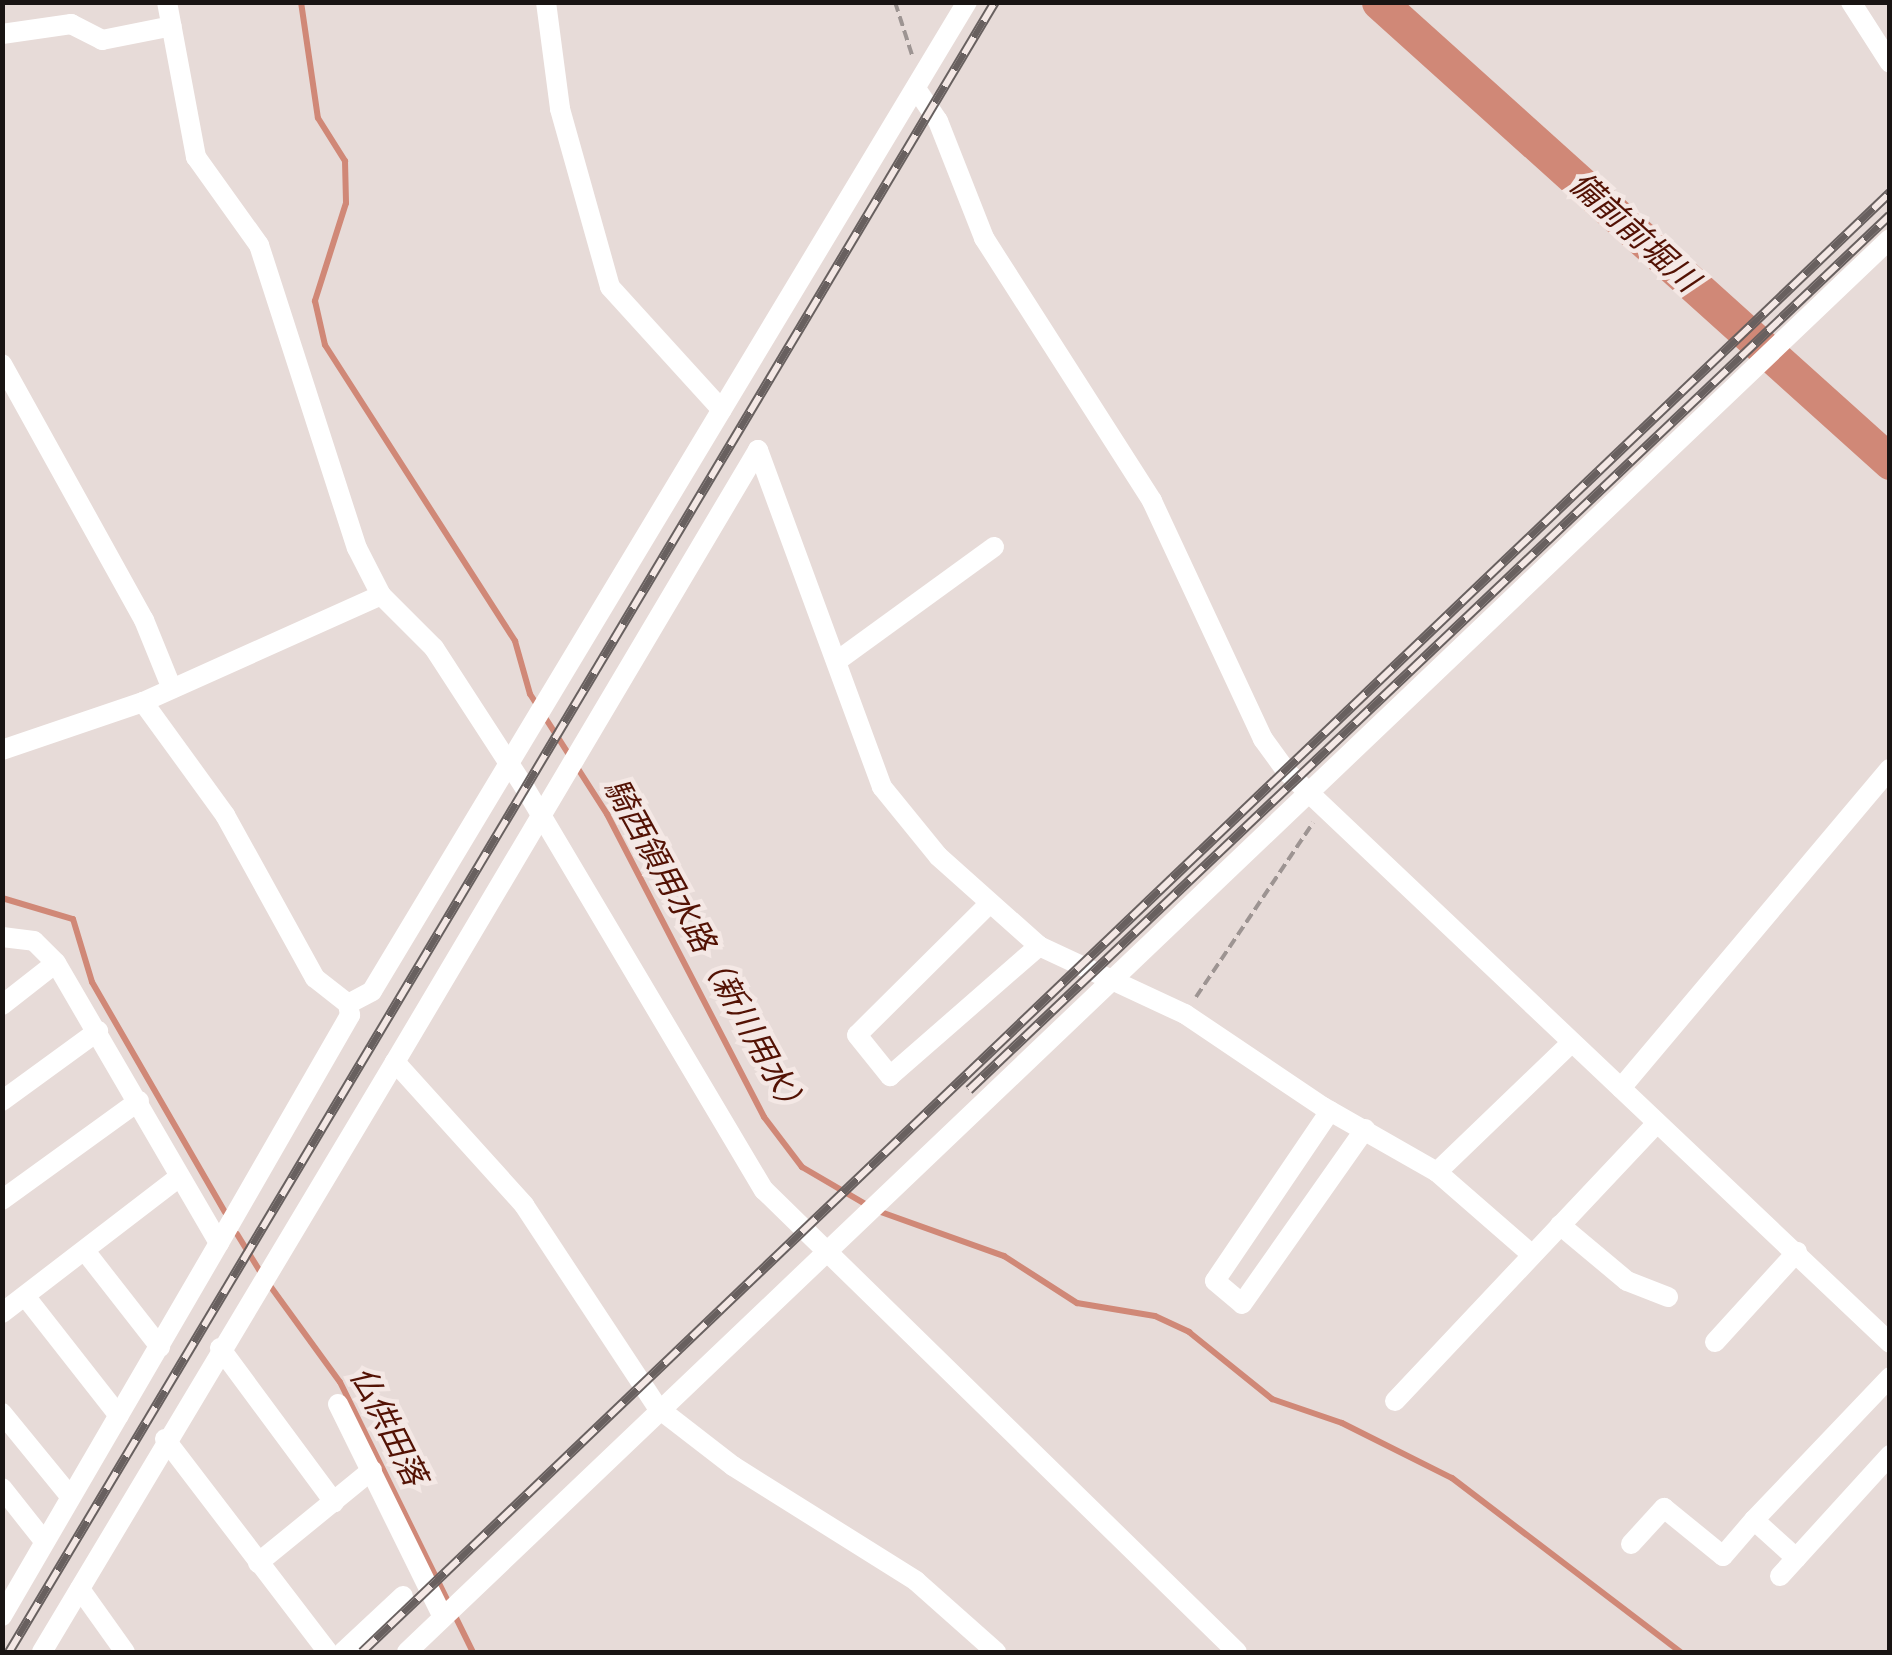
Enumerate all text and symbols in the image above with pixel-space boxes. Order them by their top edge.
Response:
water label: 備前前堀川 [1562,164,1706,300]
water label: 騎西領用水路（新川用水） [596,772,816,1126]
water label: 仏供田落 [342,1360,434,1492]

